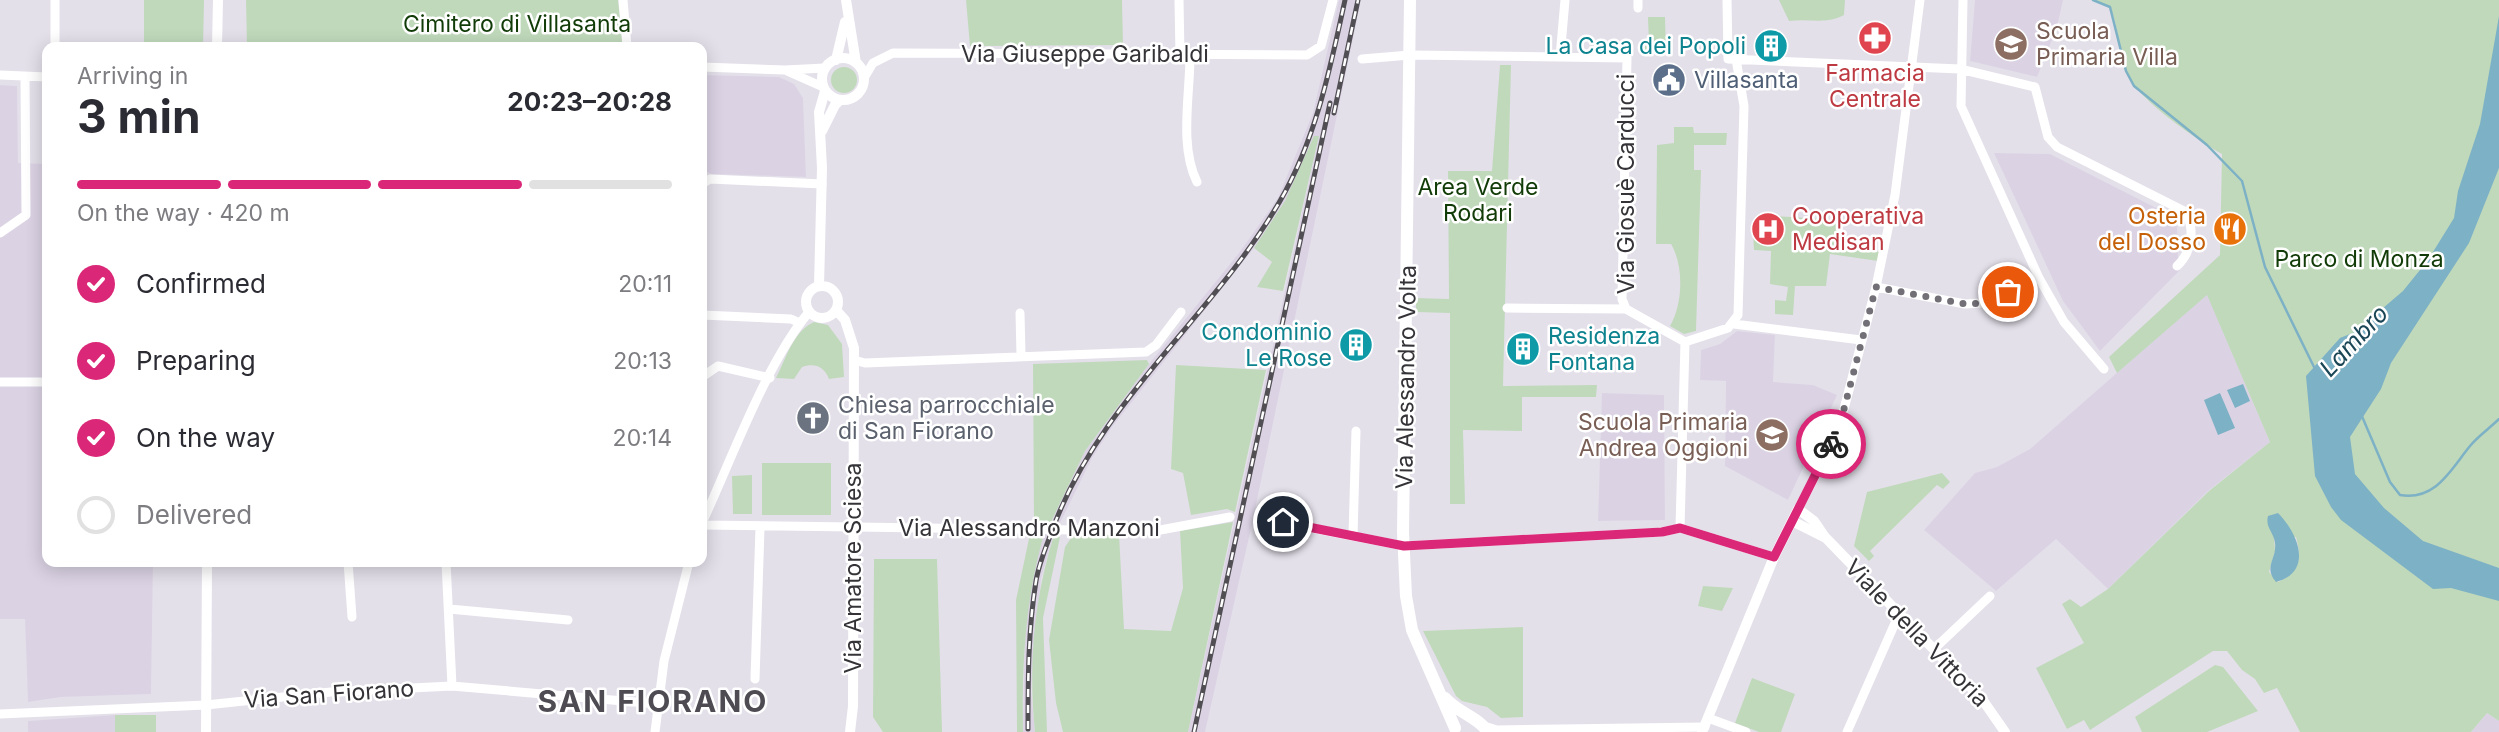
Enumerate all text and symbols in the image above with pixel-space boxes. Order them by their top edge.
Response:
park label: Cimitero di Villasanta [403,10,631,38]
place label: Scuola Primaria Villa [2036,17,2178,71]
pharmacy icon: Farmacia Centrale [1856,19,1894,57]
school or university icon: Scuola Primaria Villa [1992,25,2030,63]
building icon: La Casa dei Popoli [1752,27,1790,65]
place label: La Casa dei Popoli [1545,32,1746,60]
street label: Via Giuseppe Garibaldi [961,40,1209,68]
place label: Farmacia Centrale [1825,59,1925,113]
public building icon: Villasanta [1650,61,1688,99]
text: Arriving in [77,62,188,90]
place label: Villasanta [1694,66,1799,94]
street label: Via Giosuè Carducci [1612,74,1640,294]
text: 20:23–20:28 [507,86,672,117]
text: 3 min [77,88,201,144]
park label: Area Verde Rodari [1417,173,1539,227]
text: On the way · 420 m [77,199,290,227]
place label: Cooperativa Medisan [1792,202,1924,256]
place label: Osteria del Dosso [2098,202,2206,256]
hospital icon: Cooperativa Medisan [1749,210,1787,248]
restaurant icon: Osteria del Dosso [2211,210,2249,248]
park label: Parco di Monza [2274,245,2444,273]
pin [1978,262,2038,322]
icon: check [77,265,115,303]
street label: Via Alessandro Volta [1390,265,1422,489]
text: Confirmed [136,268,266,299]
text: 20:11 [618,270,672,298]
icon: bag [1989,273,2027,311]
water label: Lambro [2313,299,2394,382]
place label: Condominio Le Rose [1201,318,1332,372]
place label: Residenza Fontana [1548,322,1660,376]
building icon: Condominio Le Rose [1337,326,1375,364]
building icon: Residenza Fontana [1504,330,1542,368]
icon: check [77,342,115,380]
text: Preparing [136,345,256,376]
text: 20:13 [613,347,672,375]
place label: Chiesa parrocchiale di San Fiorano [838,391,1055,445]
church icon: Chiesa parrocchiale di San Fiorano [794,399,832,437]
place label: Scuola Primaria Andrea Oggioni [1578,408,1748,462]
courier [1796,409,1866,479]
school or university icon: Scuola Primaria Andrea Oggioni [1753,416,1791,454]
icon: check [77,419,115,457]
text: On the way [136,422,275,453]
text: 20:14 [613,424,672,452]
icon: bike [1812,425,1850,463]
street label: Via Amatore Sciesa [839,463,867,673]
pin [1253,492,1313,552]
text: Delivered [136,499,252,530]
icon: home [1264,503,1302,541]
street label: Via Alessandro Manzoni [898,514,1160,542]
street label: Viale della Vittoria [1839,553,1995,713]
street label: Via San Fiorano [243,674,415,714]
district label: SAN FIORANO [538,683,768,719]

